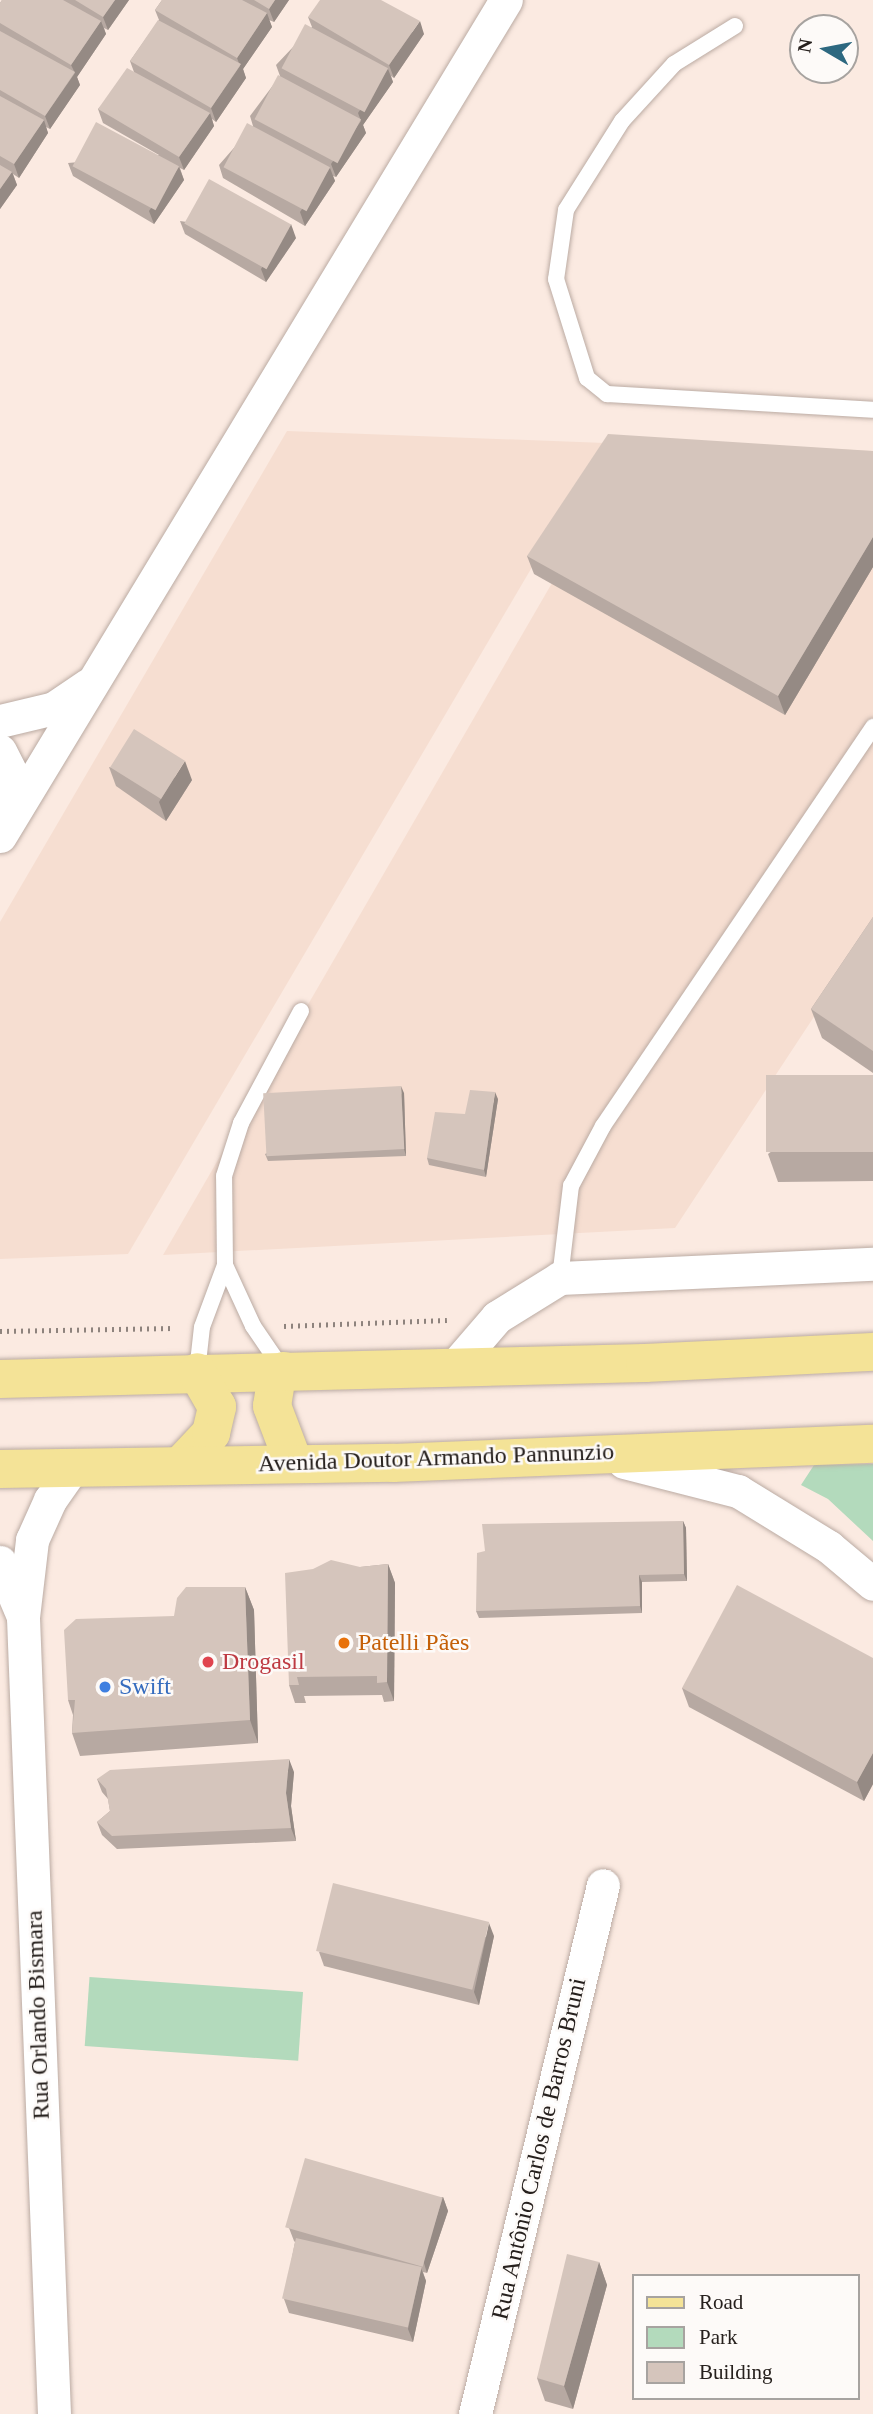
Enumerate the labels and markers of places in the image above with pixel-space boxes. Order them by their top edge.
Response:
place label: Patelli Pães [358,1629,469,1657]
marker: Patelli Pães [336,1635,352,1651]
place label: Drogasil [222,1648,305,1676]
marker: Drogasil [200,1654,216,1670]
place label: Swift [119,1673,171,1701]
marker: Swift [97,1679,113,1695]

